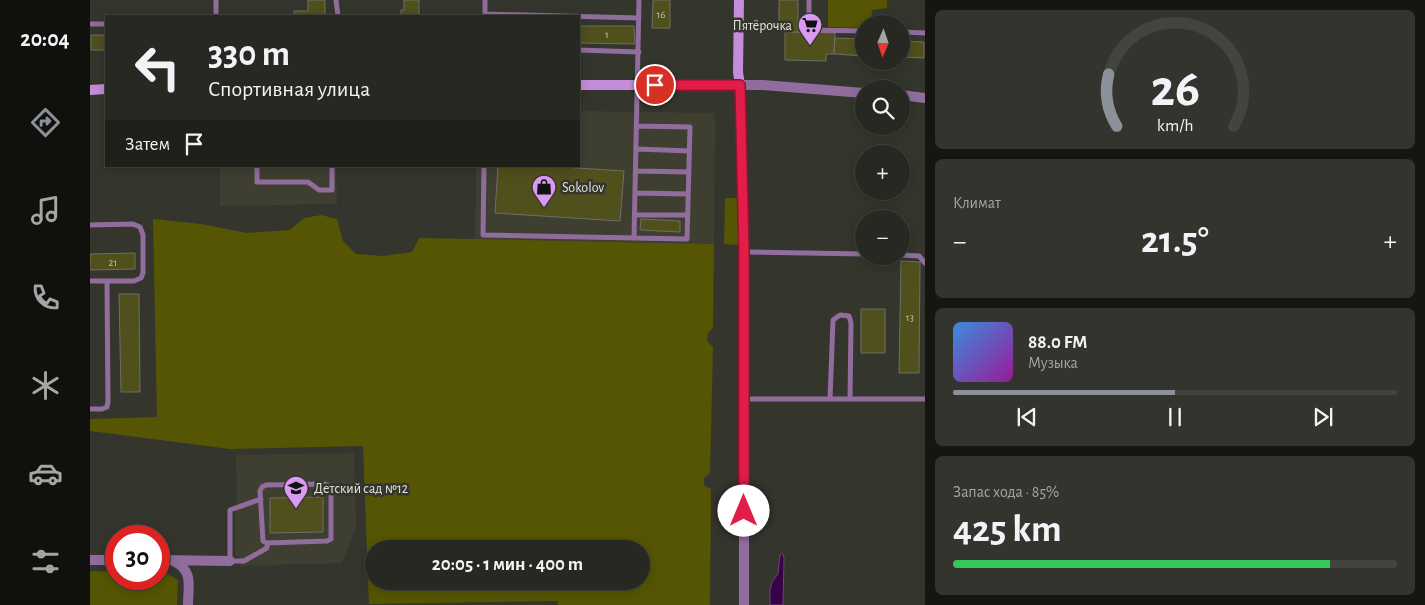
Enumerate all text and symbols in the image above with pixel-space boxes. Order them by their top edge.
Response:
house number: 16 [657,9,665,20]
supermarket icon: Пятёрочка [797,12,823,46]
north arrow [855,15,910,70]
map controls [855,15,910,265]
place label: Пятёрочка [732,19,793,33]
text: 20:04 [20,28,70,50]
house number: 1 [605,29,609,40]
icon: left [125,35,190,100]
text: 330 m [208,37,290,72]
text: 26 [1150,63,1200,115]
pin [634,64,676,106]
icon: arrive [641,71,669,99]
text: Спортивная улица [208,78,370,100]
button: search [855,80,910,135]
icon: directions [28,105,63,140]
text: km/h [1157,117,1193,135]
icon: arrive [180,130,208,158]
text: Затем [125,135,170,154]
button: + [855,145,910,200]
shop icon: Sokolov [531,174,557,208]
place label: Sokolov [562,181,604,195]
icon: music [28,193,63,228]
text: Климат [953,195,1001,211]
button: − [855,210,910,265]
text: 21.5° [1141,222,1209,260]
text: − [953,228,966,256]
text: + [1384,228,1397,256]
house number: 21 [109,257,117,268]
icon: phone [28,280,63,315]
house number: 13 [906,312,915,323]
text: 88.0 FM [1028,333,1087,352]
text: Музыка [1028,355,1078,371]
icon: climate [28,368,63,403]
icon: previous [1013,403,1041,431]
icon: pause [1161,403,1189,431]
icon: next [1309,403,1337,431]
icon: car [28,456,63,491]
school or university icon: Детский сад №12 [283,475,309,509]
place label: Детский сад №12 [314,482,408,496]
position arrow [717,484,769,536]
text: Запас хода · 85% [953,484,1059,500]
text: 425 km [953,511,1062,549]
speed limit sign: 30 [105,525,170,590]
icon: filters [28,544,63,579]
text: 20:05 · 1 мин · 400 m [432,555,583,574]

